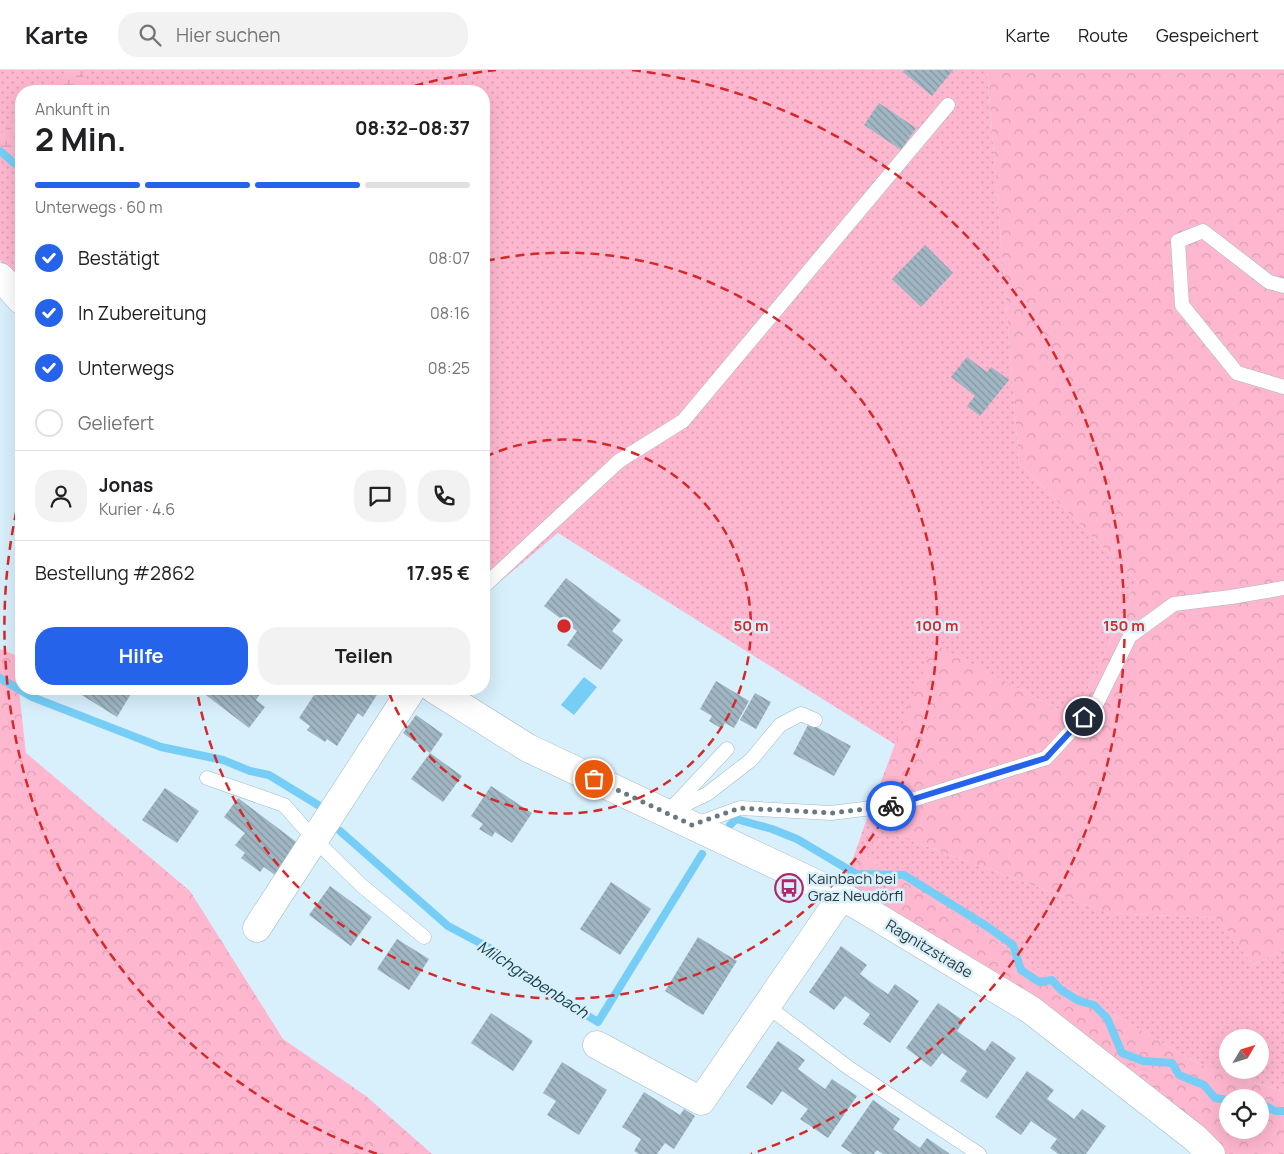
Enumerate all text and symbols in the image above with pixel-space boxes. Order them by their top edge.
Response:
search box [118,12,468,57]
text: Karte [25,18,88,51]
icon: search [136,21,164,49]
text: Hier suchen [176,22,280,48]
text: Karte [1005,23,1050,47]
text: Route [1078,23,1128,47]
text: Gespeichert [1156,23,1259,47]
text: Ankunft in [35,98,110,120]
text: 08:32–08:37 [355,115,470,141]
text: 2 Min. [35,117,127,161]
text: Unterwegs · 60 m [35,196,163,218]
icon: check [35,244,63,272]
text: Bestätigt [78,245,160,271]
text: 08:07 [428,247,470,269]
icon: check [35,299,63,327]
text: In Zubereitung [78,300,206,326]
text: 08:16 [430,302,470,324]
icon: check [35,354,63,382]
text: Unterwegs [78,355,174,381]
text: 08:25 [428,357,470,379]
text: Geliefert [78,410,154,436]
button: person [35,470,87,522]
button: chat [354,470,406,522]
button: phone [418,470,470,522]
text: Jonas [99,472,153,498]
text: Kurier · 4.6 [99,498,175,520]
text: Bestellung #2862 [35,560,195,586]
text: 17.95 € [406,560,470,586]
text: 50 m [733,615,769,636]
text: 100 m [916,615,958,636]
text: 150 m [1103,615,1145,636]
centre of rings [555,617,573,635]
button: Hilfe [35,627,248,685]
button: Teilen [258,627,470,685]
pin [1063,696,1105,738]
icon: home [1070,703,1098,731]
pin [573,758,615,800]
icon: bag [580,765,608,793]
courier [866,781,916,831]
icon: bike [877,792,905,820]
place label: Kainbach bei Graz Neudörfl [808,868,903,906]
bus stop icon: Kainbach bei Graz Neudörfl [774,873,804,903]
street label: Ragnitzstraße [882,914,977,983]
water label: Milchgrabenbach [473,935,593,1023]
north arrow [1219,1029,1269,1079]
map controls [1219,1029,1269,1139]
button: locate [1219,1089,1269,1139]

